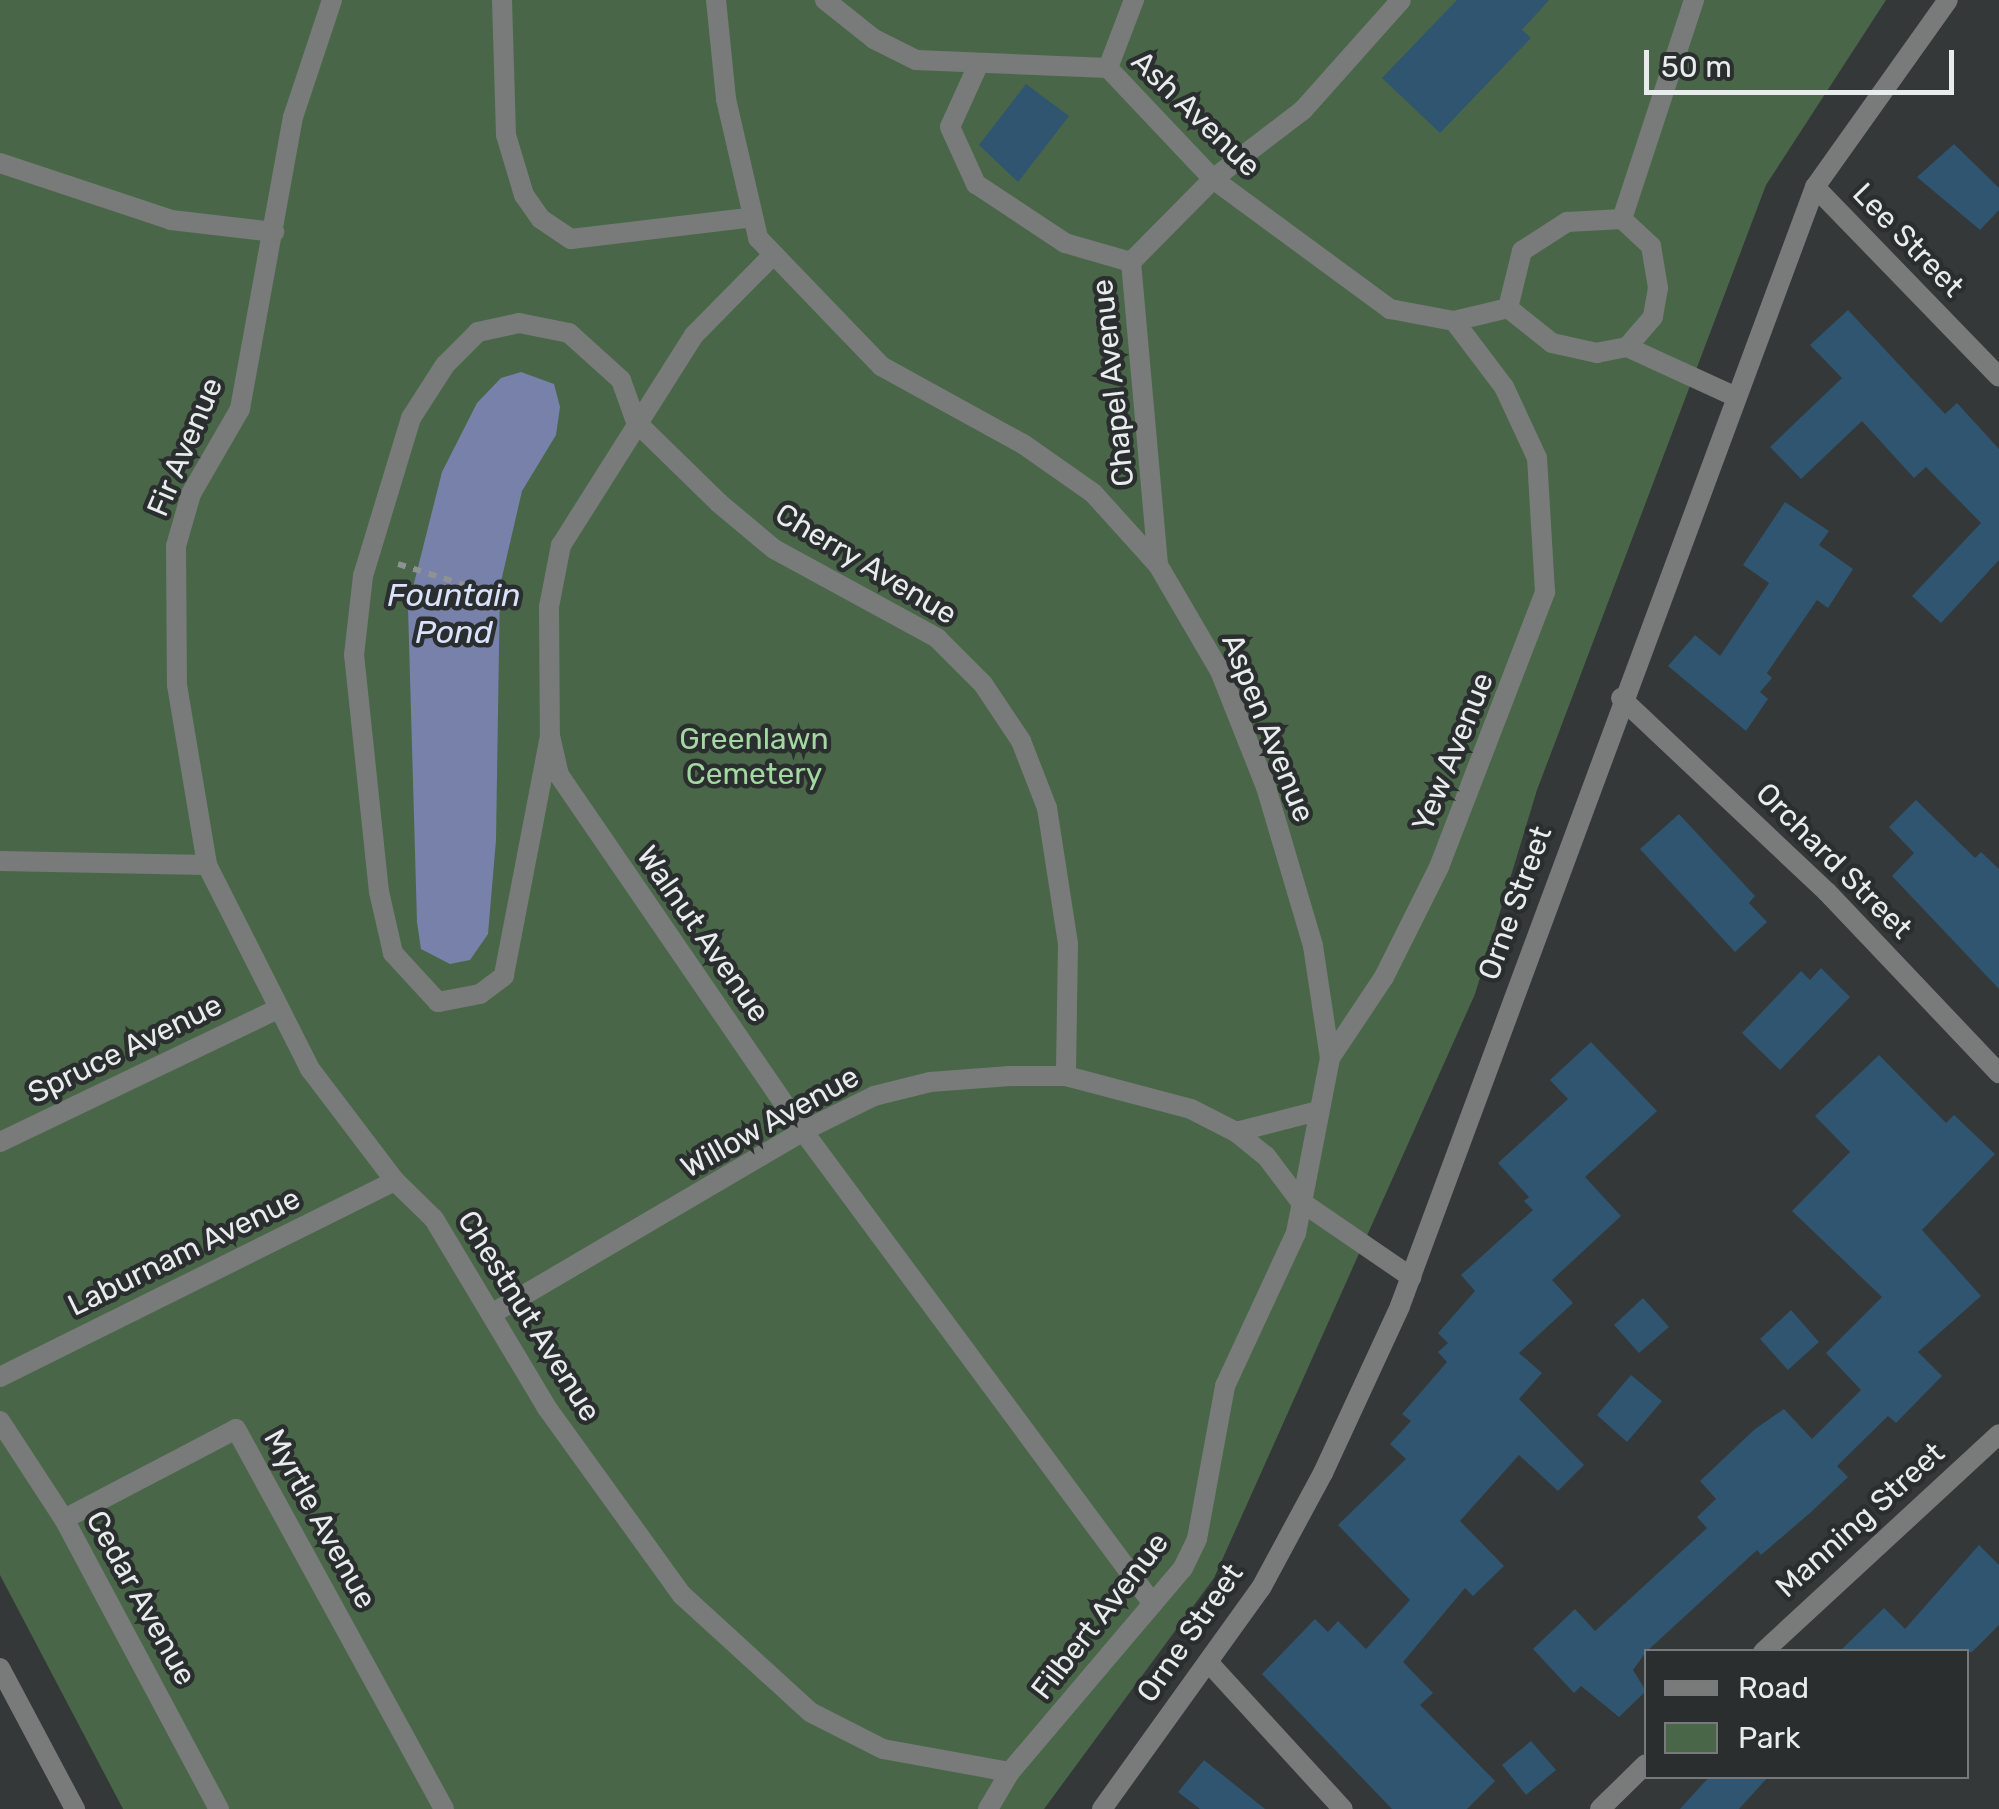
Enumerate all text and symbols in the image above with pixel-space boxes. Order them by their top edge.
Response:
scale bar [1649,30,1959,92]
street label: Ash Avenue [1124,43,1268,185]
text: 50 m [1661,49,1732,85]
street label: Lee Street [1845,176,1971,304]
street label: Chapel Avenue [1084,277,1142,489]
street label: Fir Avenue [139,372,231,522]
street label: Cherry Avenue [768,495,964,633]
water label: Fountain Pond [387,577,521,652]
street label: Aspen Avenue [1214,628,1322,828]
street label: Yew Avenue [1405,667,1501,837]
park label: Greenlawn Cemetery [679,721,829,792]
street label: Orchard Street [1749,776,1919,946]
street label: Orne Street [1471,821,1559,985]
street label: Walnut Avenue [629,839,777,1029]
street label: Spruce Avenue [22,986,228,1112]
street label: Willow Avenue [674,1058,866,1186]
street label: Laburnam Avenue [62,1180,306,1324]
street label: Chestnut Avenue [449,1204,609,1428]
street label: Myrtle Avenue [256,1423,384,1615]
street label: Manning Street [1768,1435,1952,1605]
street label: Cedar Avenue [78,1504,204,1692]
street label: Filbert Avenue [1024,1525,1176,1707]
street label: Orne Street [1129,1557,1251,1709]
legend [1644,1649,1969,1779]
text: Road [1738,1670,1809,1706]
text: Park [1738,1720,1800,1756]

